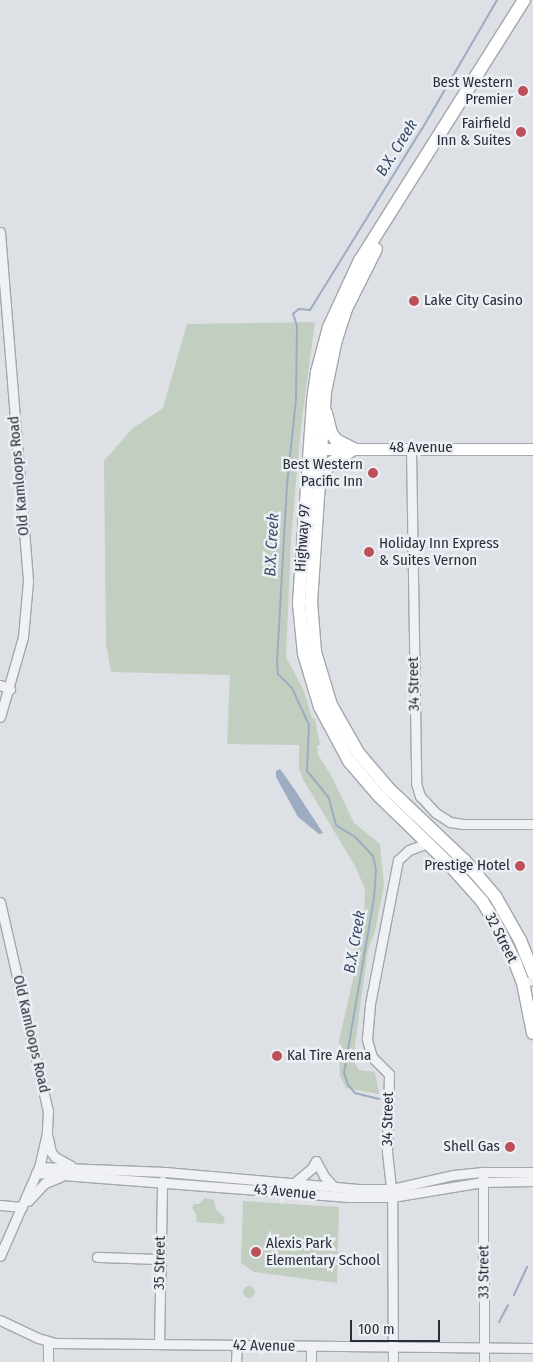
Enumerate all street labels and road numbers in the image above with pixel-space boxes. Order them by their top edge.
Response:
street label: Old Kamloops Road [5,415,33,537]
street label: 48 Avenue [389,439,453,457]
street label: Highway 97 [292,503,314,573]
street label: 34 Street [405,657,423,711]
street label: 32 Street [481,910,521,966]
street label: Old Kamloops Road [9,973,53,1095]
street label: 34 Street [379,1092,397,1146]
street label: 43 Avenue [253,1180,317,1204]
street label: 35 Street [151,1236,169,1290]
street label: 33 Street [475,1245,493,1299]
street label: 42 Avenue [233,1336,295,1356]

